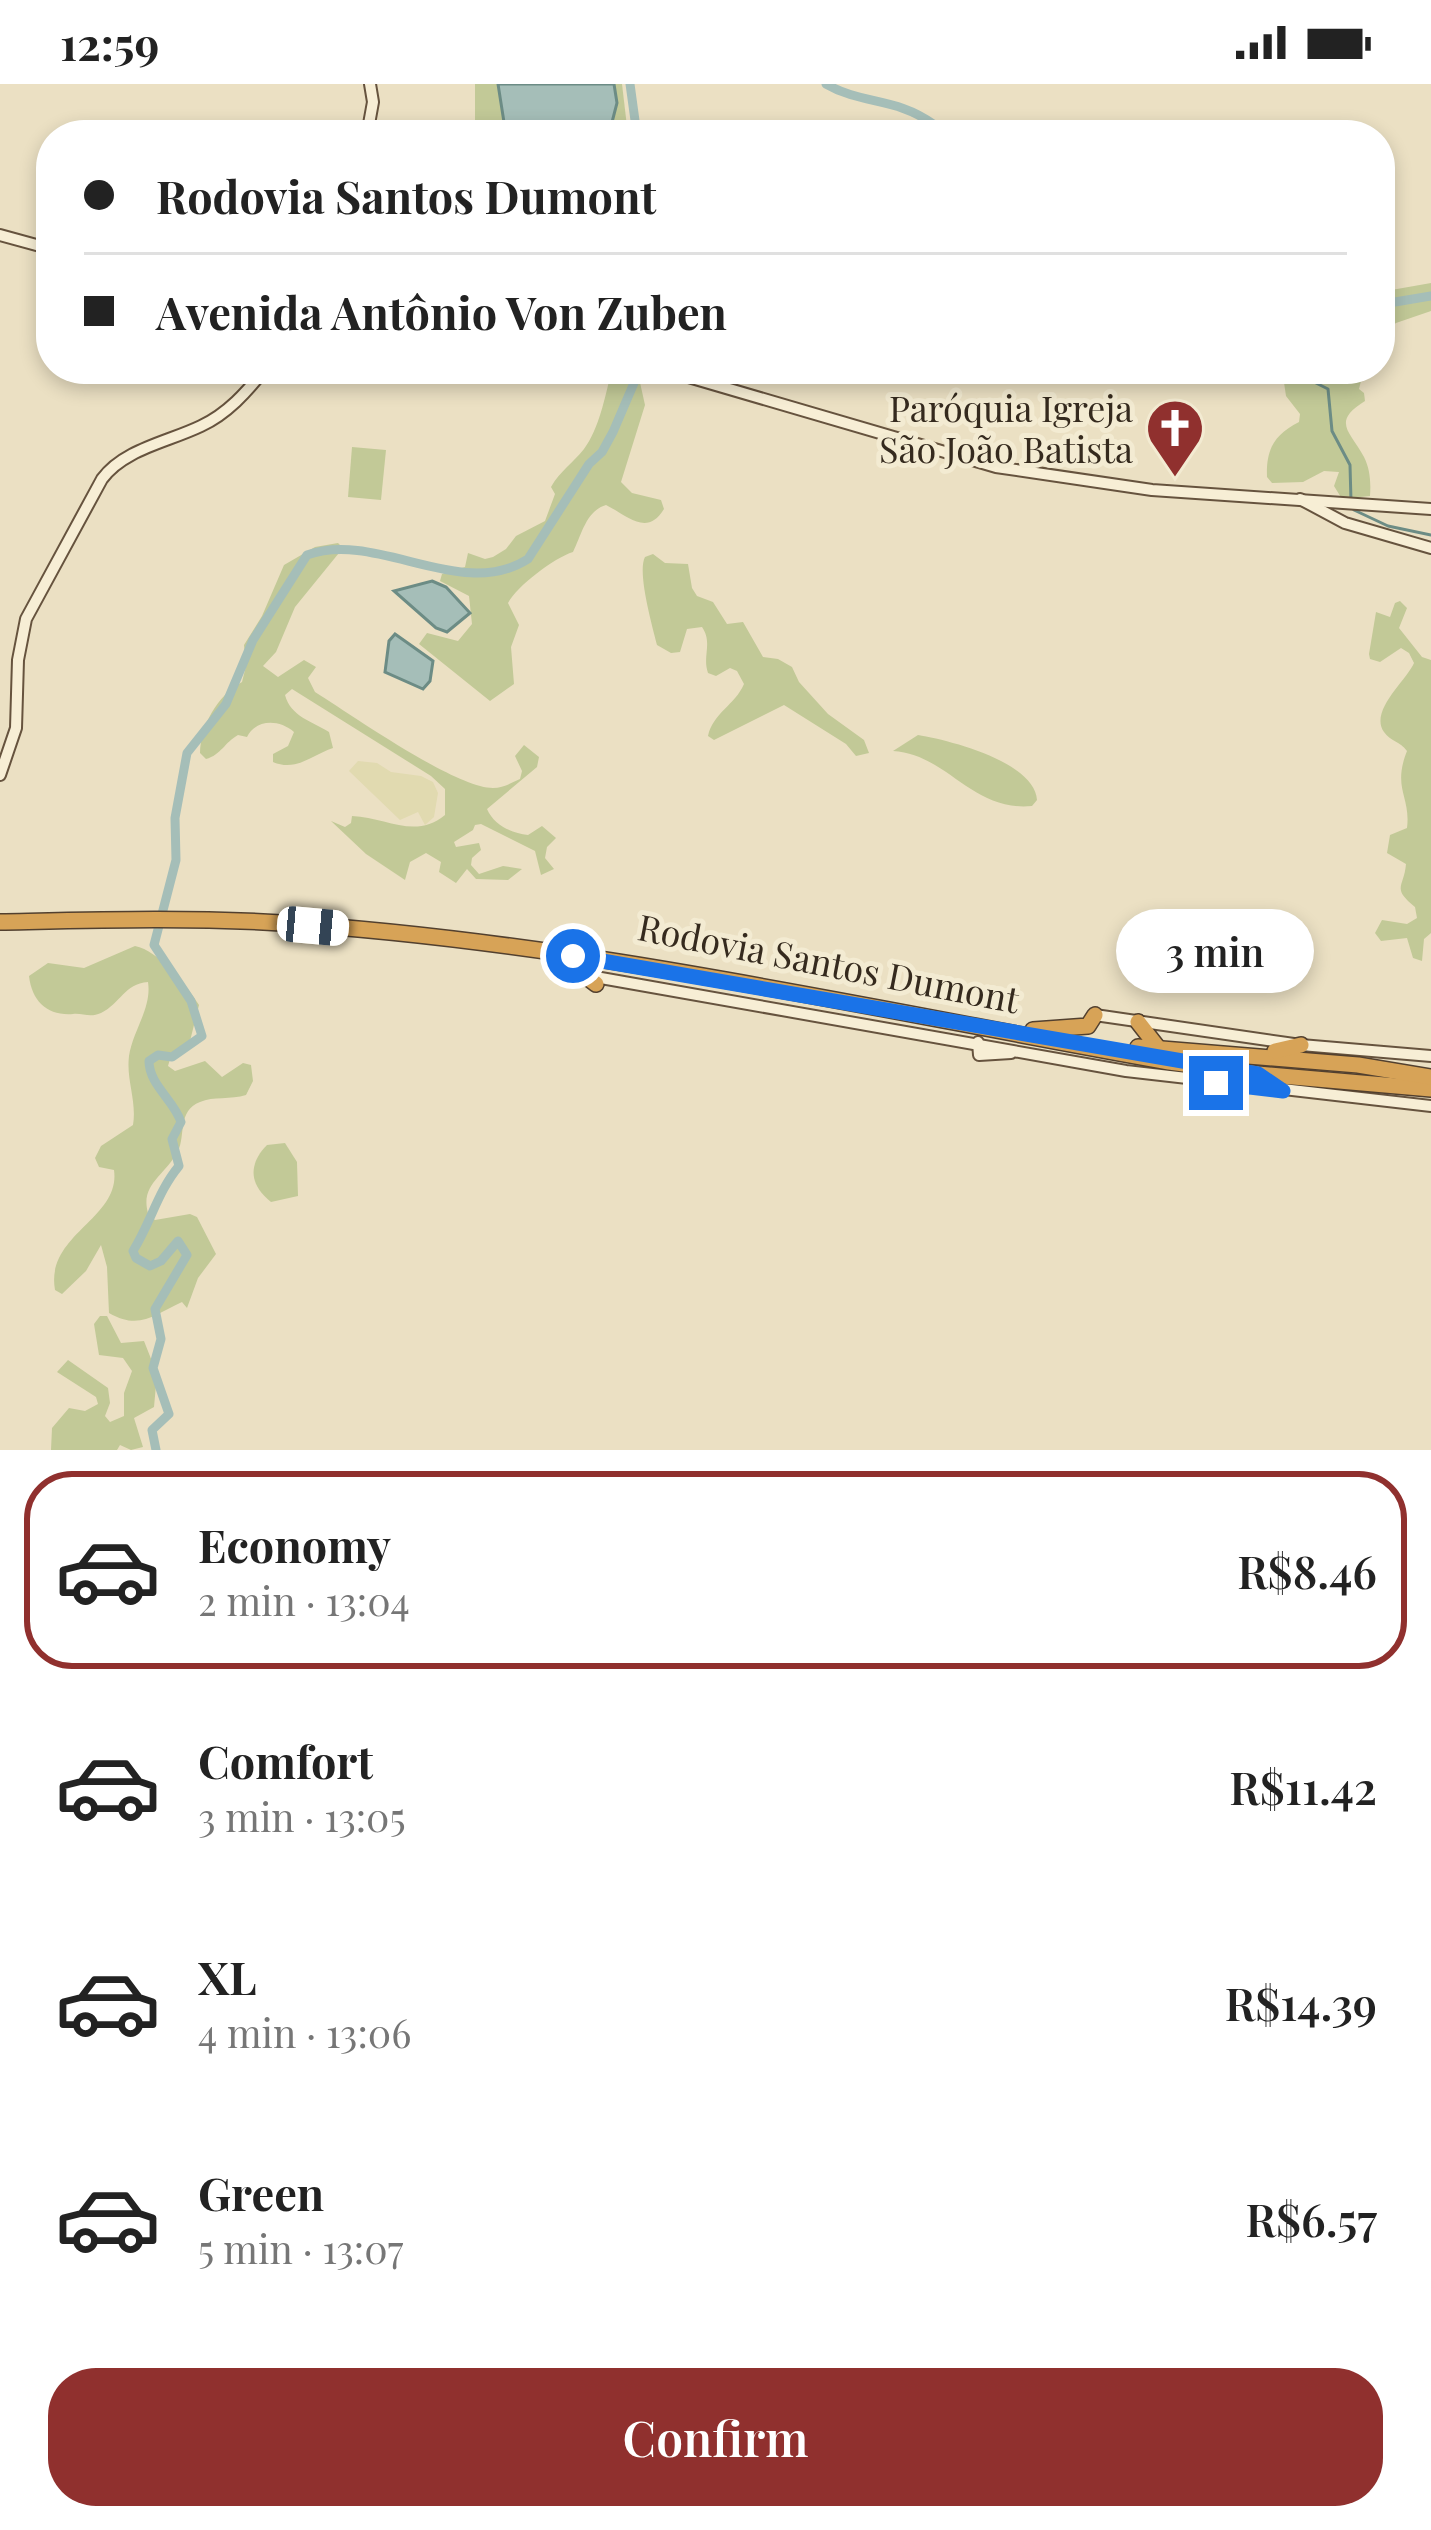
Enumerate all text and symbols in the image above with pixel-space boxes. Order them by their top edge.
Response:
text: 12:59 [60,12,159,72]
text: Rodovia Santos Dumont [156,165,656,225]
text: Avenida Antônio Von Zuben [156,281,727,341]
place label: Paróquia Igreja São João Batista [879,383,1133,472]
church icon: Paróquia Igreja São João Batista [1144,397,1206,479]
street label: Rodovia Santos Dumont [634,901,1025,1023]
car [276,905,350,947]
callout: 3 min [1117,909,1315,993]
text: 3 min [1166,925,1264,977]
route start [546,929,600,983]
route end [1189,1056,1243,1110]
text: Economy [198,1514,391,1574]
icon: car [54,1516,162,1624]
text: R$8.46 [1237,1540,1377,1600]
text: 2 min · 13:04 [198,1574,410,1626]
text: Comfort [198,1730,373,1790]
icon: car [54,1732,162,1840]
text: R$11.42 [1229,1756,1377,1816]
text: 3 min · 13:05 [198,1790,406,1842]
text: XL [198,1946,257,2006]
icon: car [54,1948,162,2056]
text: R$14.39 [1225,1972,1377,2032]
text: 4 min · 13:06 [198,2006,411,2058]
text: Green [198,2162,324,2222]
icon: car [54,2164,162,2272]
text: R$6.57 [1246,2188,1377,2248]
text: 5 min · 13:07 [198,2222,403,2274]
button: Confirm [48,2368,1383,2506]

